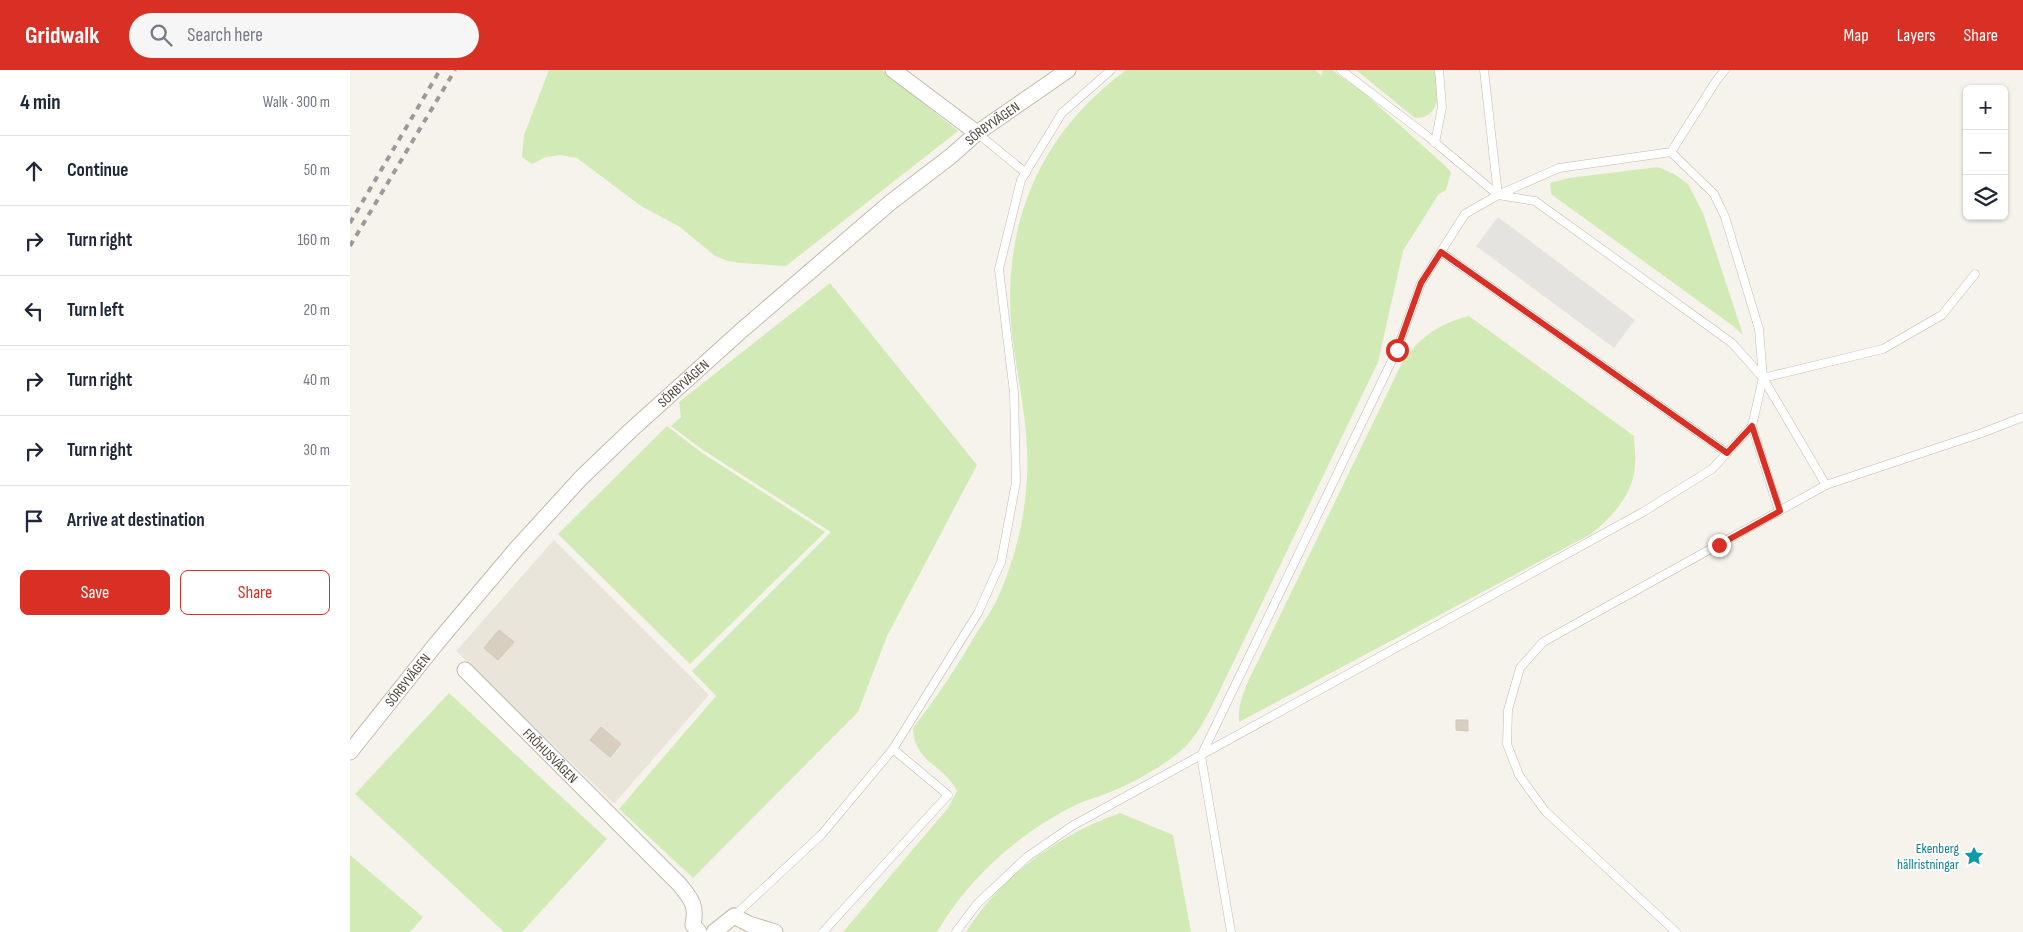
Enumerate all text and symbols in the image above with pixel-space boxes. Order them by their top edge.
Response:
search box [129,13,479,58]
text: Gridwalk [25,21,99,50]
icon: search [147,21,175,49]
text: Search here [187,24,263,47]
text: Map [1844,25,1869,46]
text: Layers [1897,25,1936,46]
text: Share [1964,25,1998,46]
map controls [1963,85,2008,220]
button: + [1963,85,2008,130]
text: 4 min [20,90,61,115]
text: Walk · 300 m [263,93,330,112]
street label: SÖRBYVÄGEN [962,98,1023,149]
button: − [1963,130,2008,175]
icon: ahead [20,157,48,185]
text: Continue [67,159,128,182]
text: 50 m [304,161,330,180]
button: layers [1963,175,2008,220]
icon: right [20,227,48,255]
text: Turn right [67,229,132,252]
text: 160 m [297,231,330,250]
icon: left [20,297,48,325]
text: Turn left [67,299,124,322]
text: 20 m [303,301,330,320]
route start [1386,339,1409,362]
street label: SÖRBYVÄGEN [654,356,713,411]
icon: right [20,367,48,395]
text: Turn right [67,369,132,392]
text: 40 m [303,371,330,390]
icon: right [20,437,48,465]
text: Turn right [67,439,132,462]
text: 30 m [303,441,330,460]
icon: arrive [20,507,48,535]
text: Arrive at destination [67,509,205,532]
route end [1708,534,1731,557]
button: Save [20,570,170,615]
button: Share [180,570,330,615]
street label: SÖRBYVÄGEN [381,650,434,710]
street label: FRÖHUSVÄGEN [519,725,581,787]
place label: Ekenberg hällristningar [1897,840,1959,873]
place icon: Ekenberg hällristningar [1963,845,1985,867]

